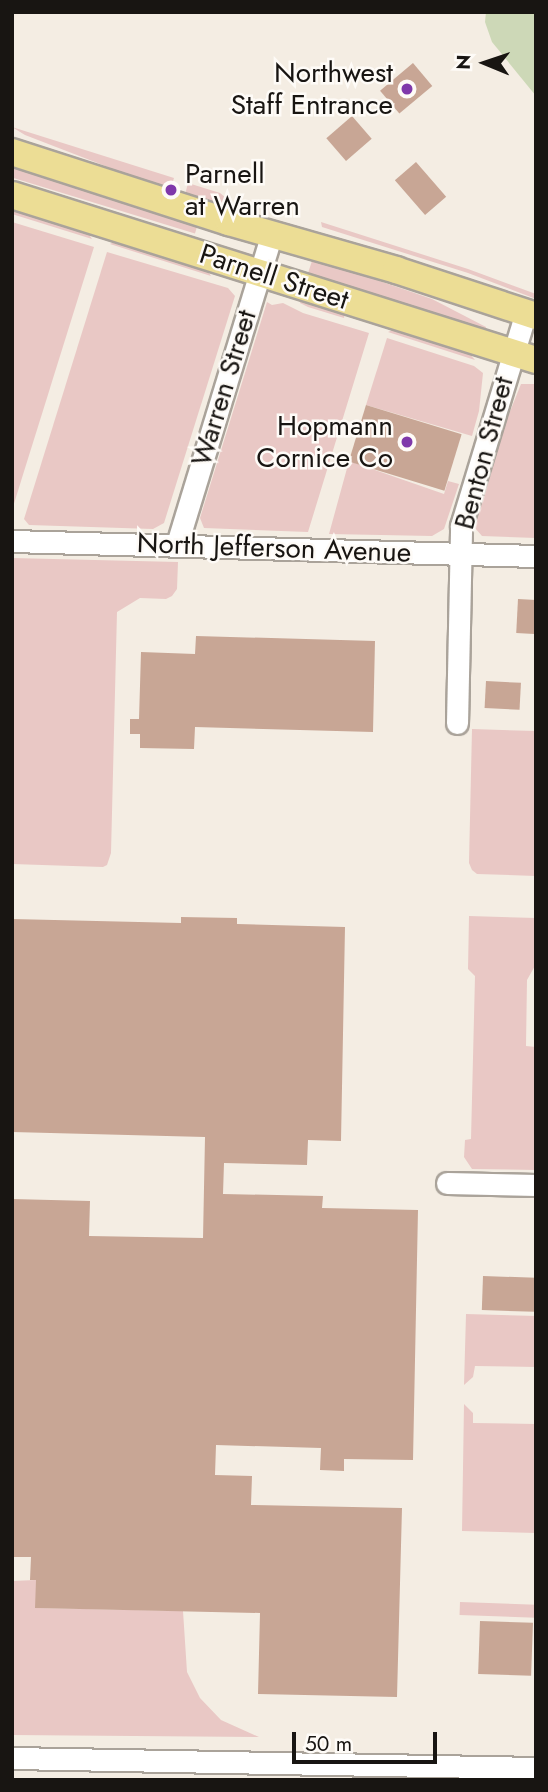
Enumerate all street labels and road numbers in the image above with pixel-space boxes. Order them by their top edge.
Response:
street label: Parnell Street [195,237,353,317]
street label: Warren Street [184,306,264,470]
street label: Benton Street [447,373,521,533]
street label: North Jefferson Avenue [136,526,412,570]

